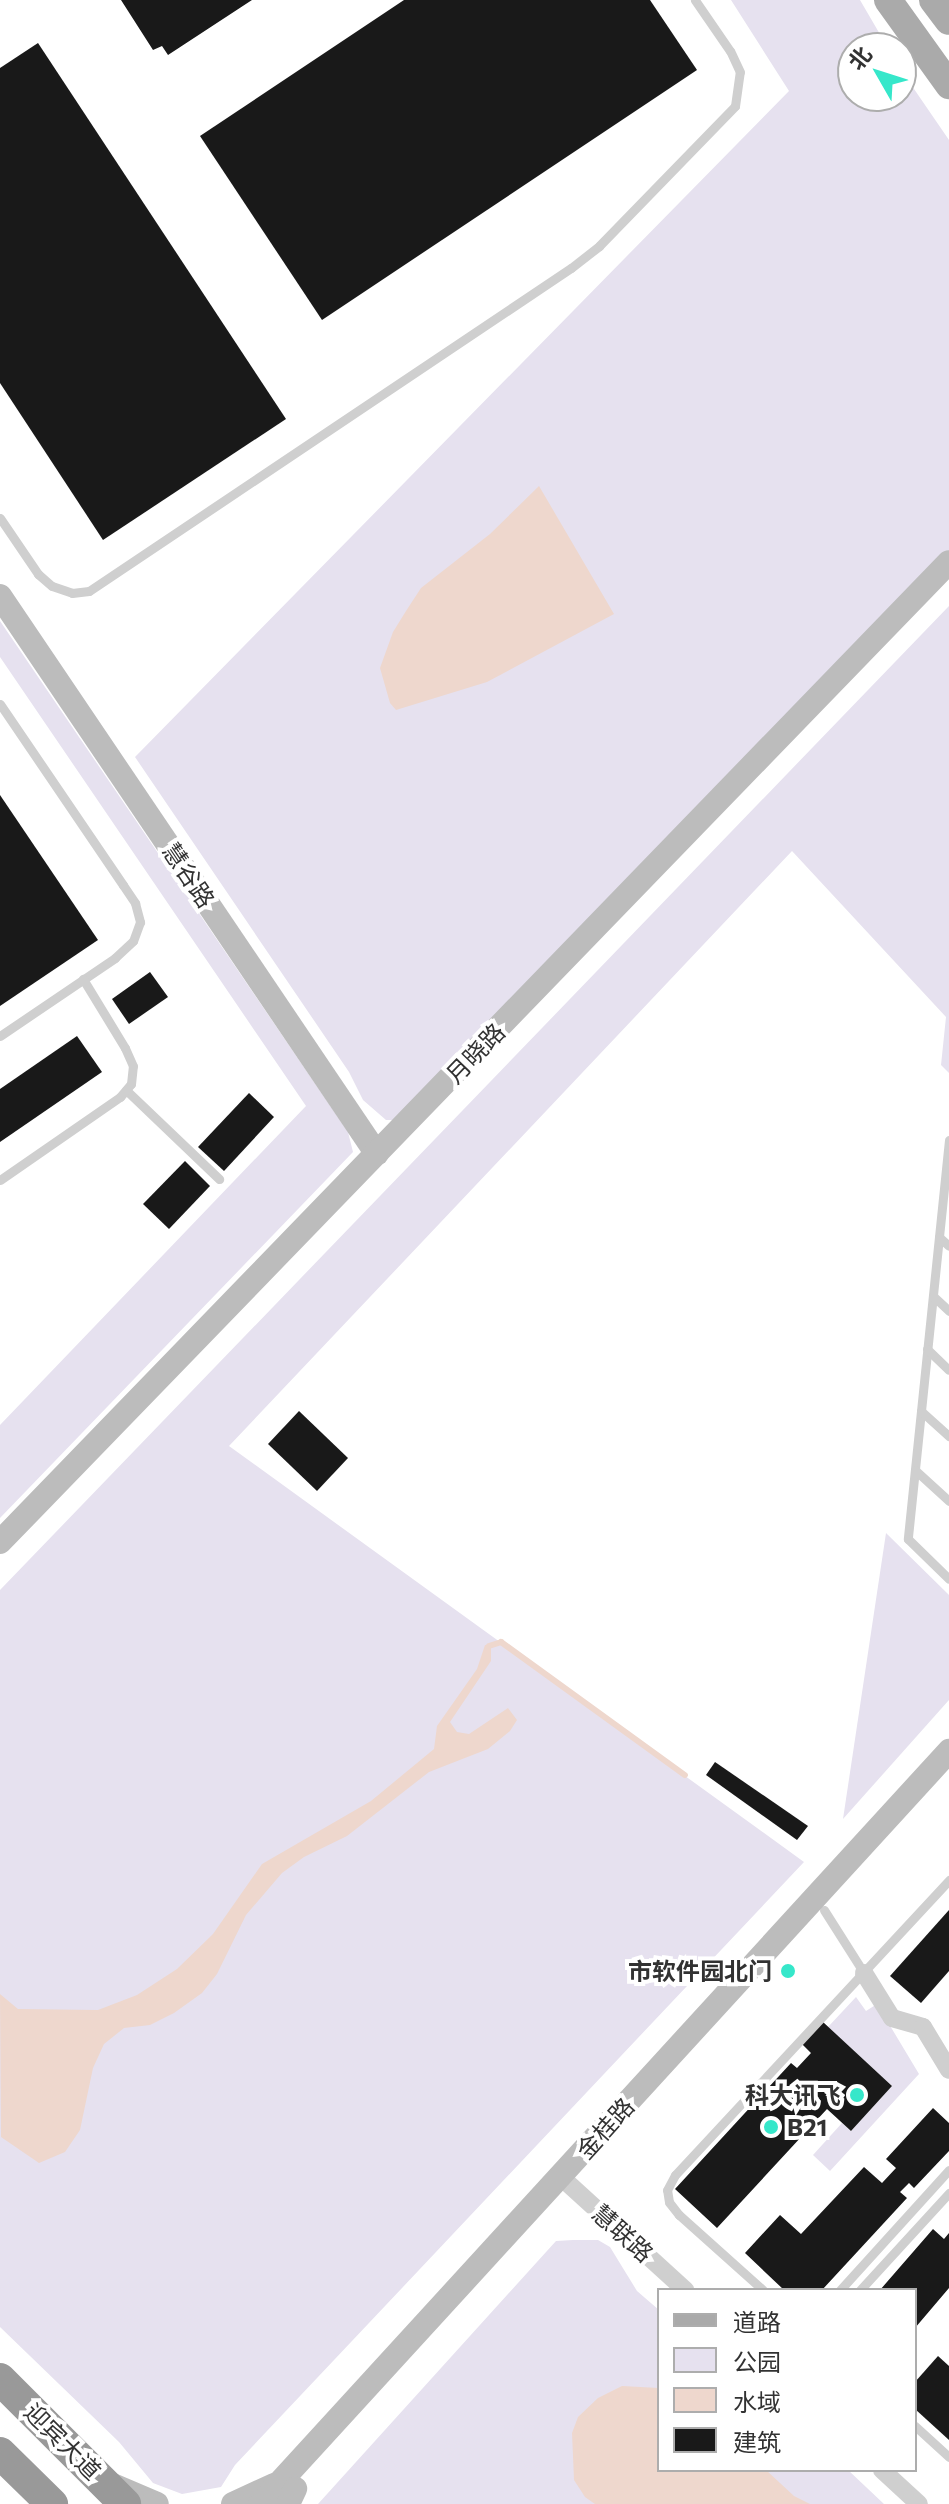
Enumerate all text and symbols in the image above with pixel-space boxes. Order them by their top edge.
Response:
north arrow [837,32,917,112]
text: 北 [842,41,877,75]
street label: 慧谷路 [157,837,221,913]
street label: 月晓路 [440,1017,510,1089]
place label: 市软件园北门 [628,1957,772,1985]
marker: 市软件园北门 [779,1962,797,1980]
place label: 科大讯飞 [745,2081,841,2109]
marker: 科大讯飞 [848,2086,866,2104]
street label: 金桂路 [570,2092,640,2164]
place label: B21 [787,2113,827,2141]
marker: B21 [762,2118,780,2136]
street label: 慧联路 [587,2198,659,2268]
legend [657,2288,917,2472]
text: 道路 [733,2307,781,2336]
text: 公园 [733,2347,781,2376]
text: 水域 [733,2387,781,2416]
street label: 迎宾大道 [19,2397,107,2485]
text: 建筑 [733,2427,781,2456]

